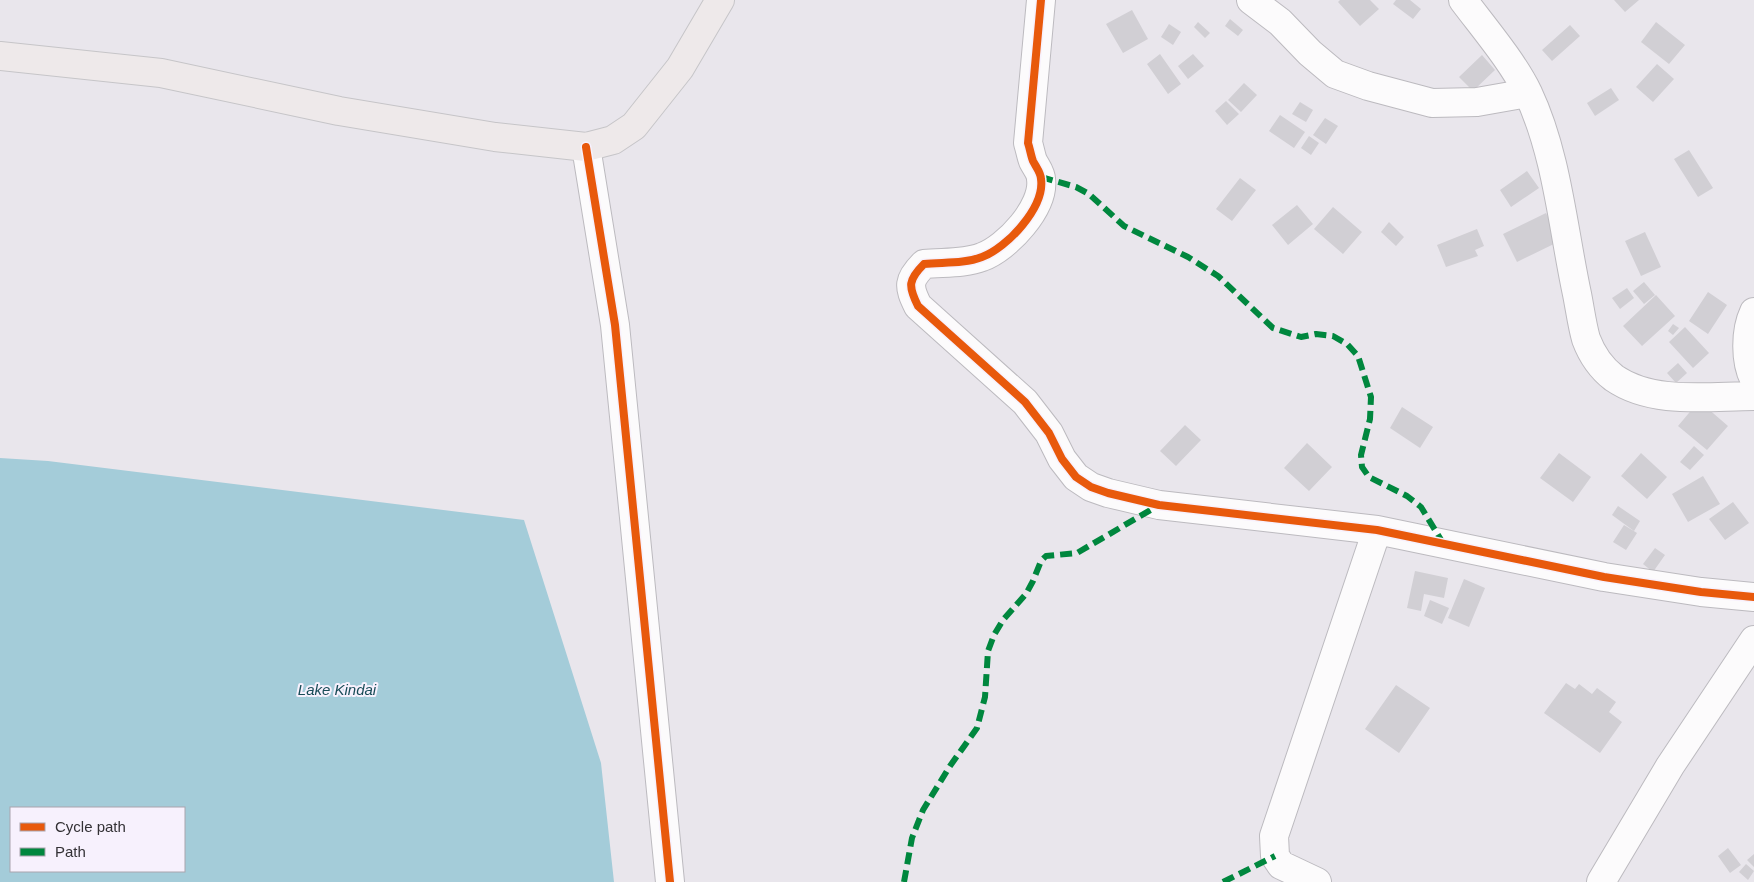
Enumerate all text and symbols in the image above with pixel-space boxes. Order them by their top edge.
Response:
water label: Lake Kindai [298,681,377,698]
legend [10,807,185,872]
text: Cycle path [55,818,126,835]
text: Path [55,843,86,860]

